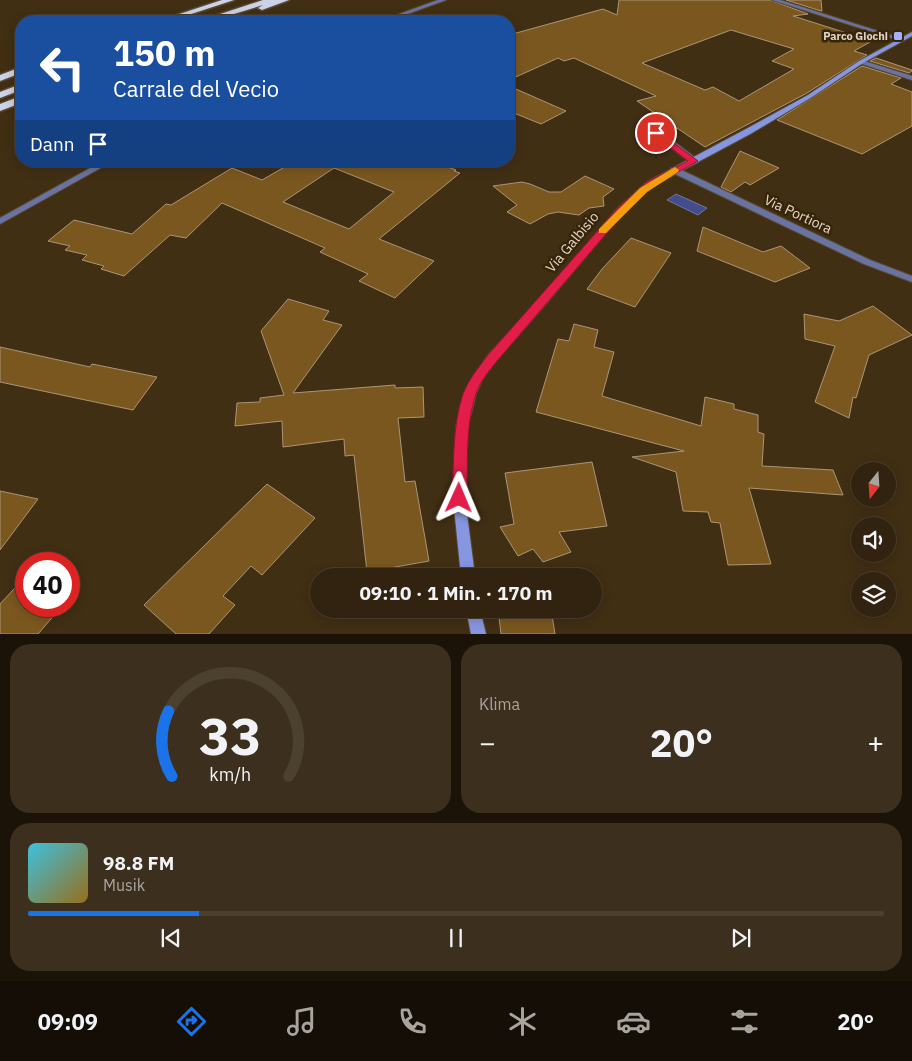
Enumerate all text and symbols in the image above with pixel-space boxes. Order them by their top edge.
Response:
place label: Parco Giochi [823,29,888,43]
text: 150 m [113,30,216,76]
marker: Parco Giochi [892,30,904,42]
icon: left [30,35,95,100]
text: Carrale del Vecio [113,74,279,103]
pin [635,112,677,154]
icon: arrive [642,119,670,147]
icon: arrive [84,130,112,158]
text: Dann [30,132,74,156]
street label: Via Portiora [761,190,835,238]
street label: Via Galbisio [541,208,603,276]
north arrow [851,462,896,508]
map controls [851,462,896,617]
position arrow [432,471,484,523]
button: sound [851,517,896,562]
speed limit sign: 40 [15,552,80,617]
button: layers [851,572,896,617]
text: 09:10 · 1 Min. · 170 m [359,581,553,605]
text: Klima [479,694,520,714]
text: 33 [199,702,262,769]
text: 20° [650,718,713,767]
text: − [479,724,496,761]
text: + [867,724,884,761]
text: km/h [210,763,252,786]
text: 98.8 FM [103,851,174,875]
text: Musik [103,875,145,895]
icon: previous [157,924,185,952]
icon: pause [442,924,470,952]
icon: next [727,924,755,952]
icon: directions [174,1004,209,1039]
icon: music [284,1004,319,1039]
icon: phone [395,1004,430,1039]
icon: climate [505,1004,540,1039]
icon: car [616,1004,651,1039]
icon: filters [727,1004,762,1039]
text: 09:09 [38,1007,98,1036]
text: 20° [837,1007,874,1036]

